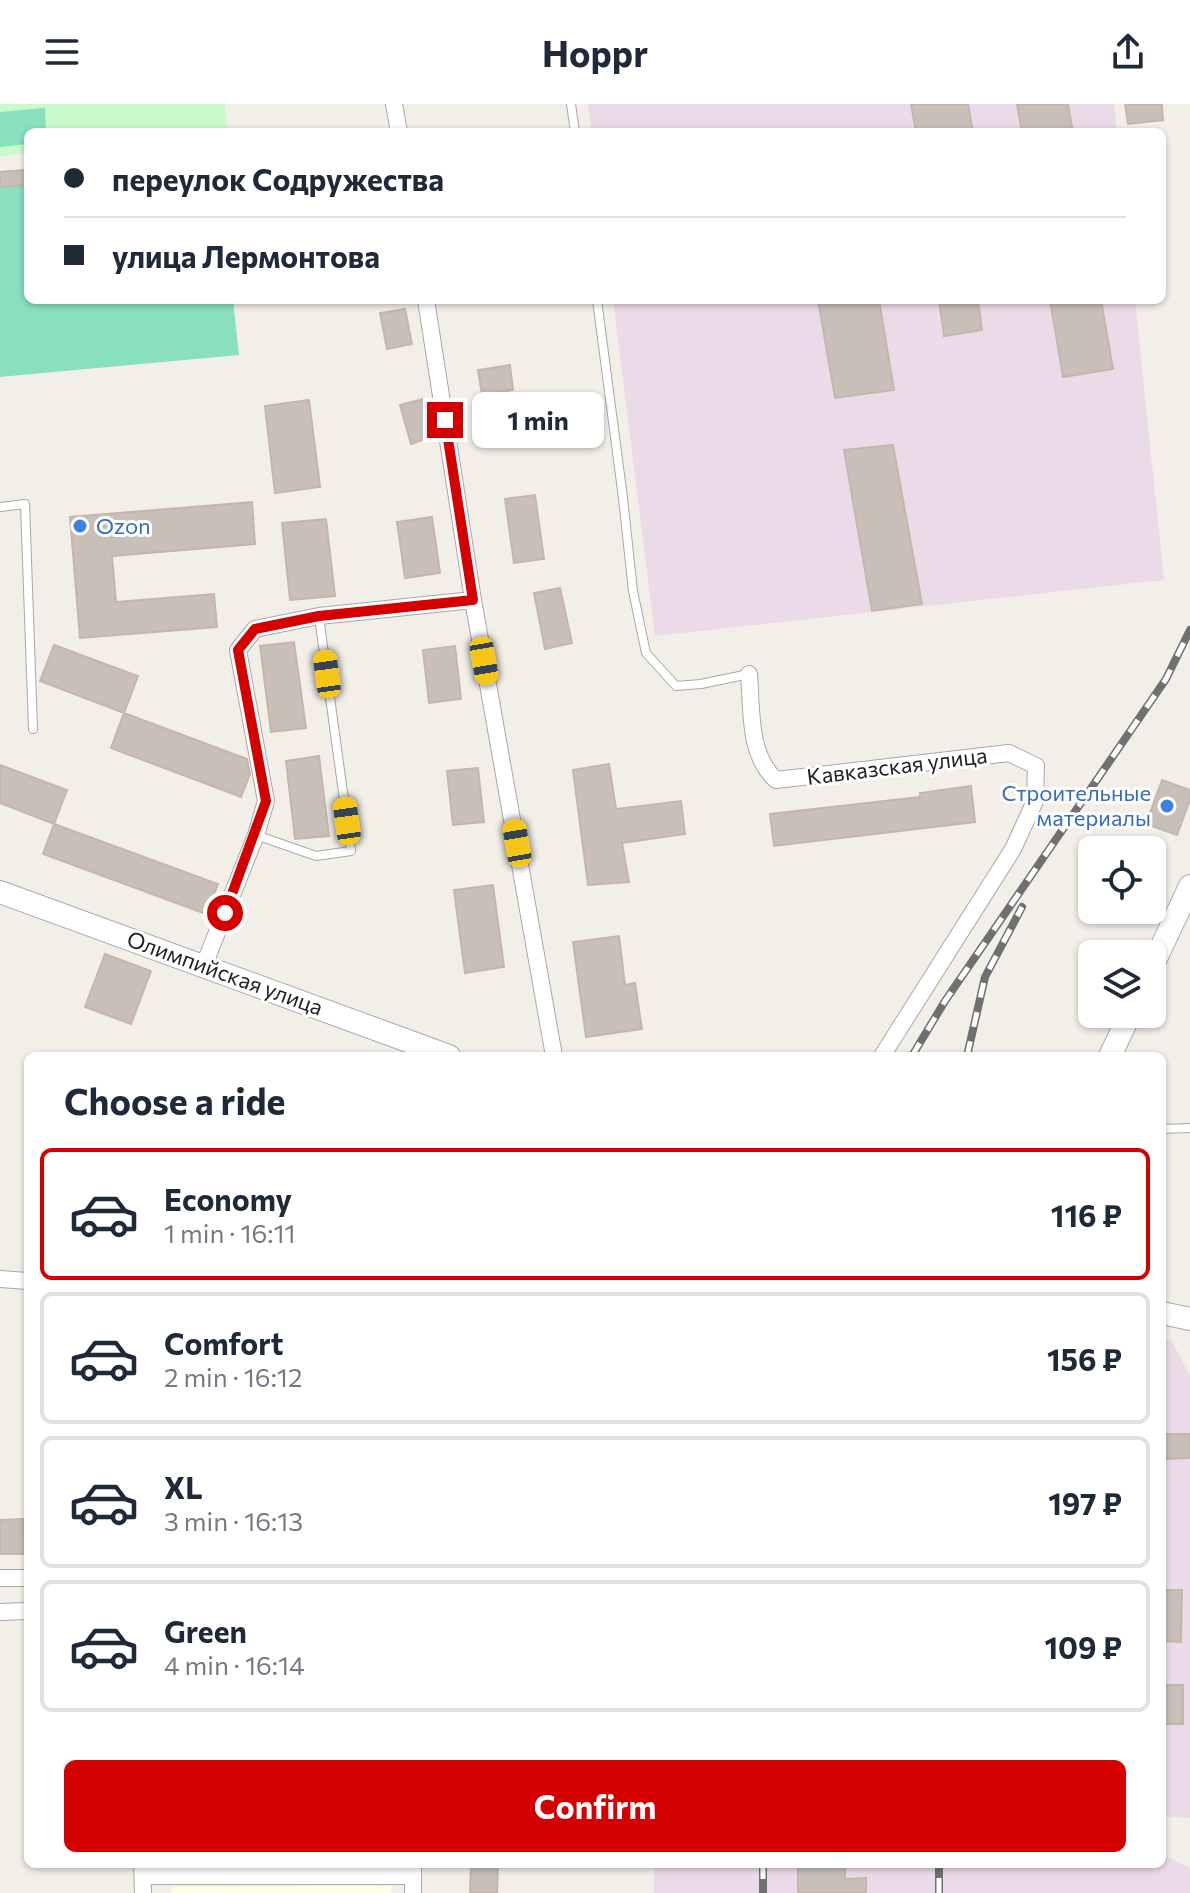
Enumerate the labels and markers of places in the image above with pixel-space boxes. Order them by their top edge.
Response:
place label: Ozon [96,512,151,539]
marker: Ozon [71,517,89,535]
place label: Строительные материалы [1001,779,1151,831]
marker: Строительные материалы [1158,797,1176,815]

